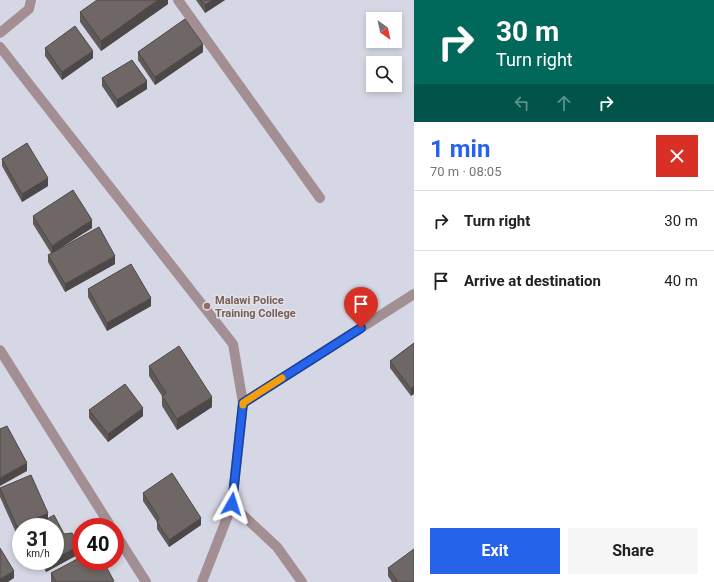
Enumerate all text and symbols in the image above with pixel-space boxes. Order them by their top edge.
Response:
north arrow [366,12,402,48]
map controls [366,12,402,92]
text: 30 m [496,15,559,48]
icon: right [430,16,482,68]
text: Turn right [496,49,573,70]
button: search [366,56,402,92]
icon: left [511,92,533,114]
icon: ahead [553,92,575,114]
icon: right [595,92,617,114]
text: 1 min [430,135,490,163]
button: close [656,135,698,177]
text: 70 m · 08:05 [430,164,501,179]
icon: right [430,210,452,232]
text: Turn right [464,212,530,230]
text: 30 m [664,212,698,230]
icon: arrive [430,270,452,292]
text: Arrive at destination [464,272,601,290]
text: 40 m [664,272,698,290]
pin [344,287,378,328]
icon: arrive [350,293,372,315]
place label: Malawi Police Training College [215,294,296,320]
marker: Malawi Police Training College [202,301,212,311]
position arrow [211,483,253,525]
speed limit sign: 40 [72,518,124,570]
text: 31 [27,527,49,551]
button: Exit [430,528,560,574]
button: Share [568,528,698,574]
text: km/h [26,548,50,559]

